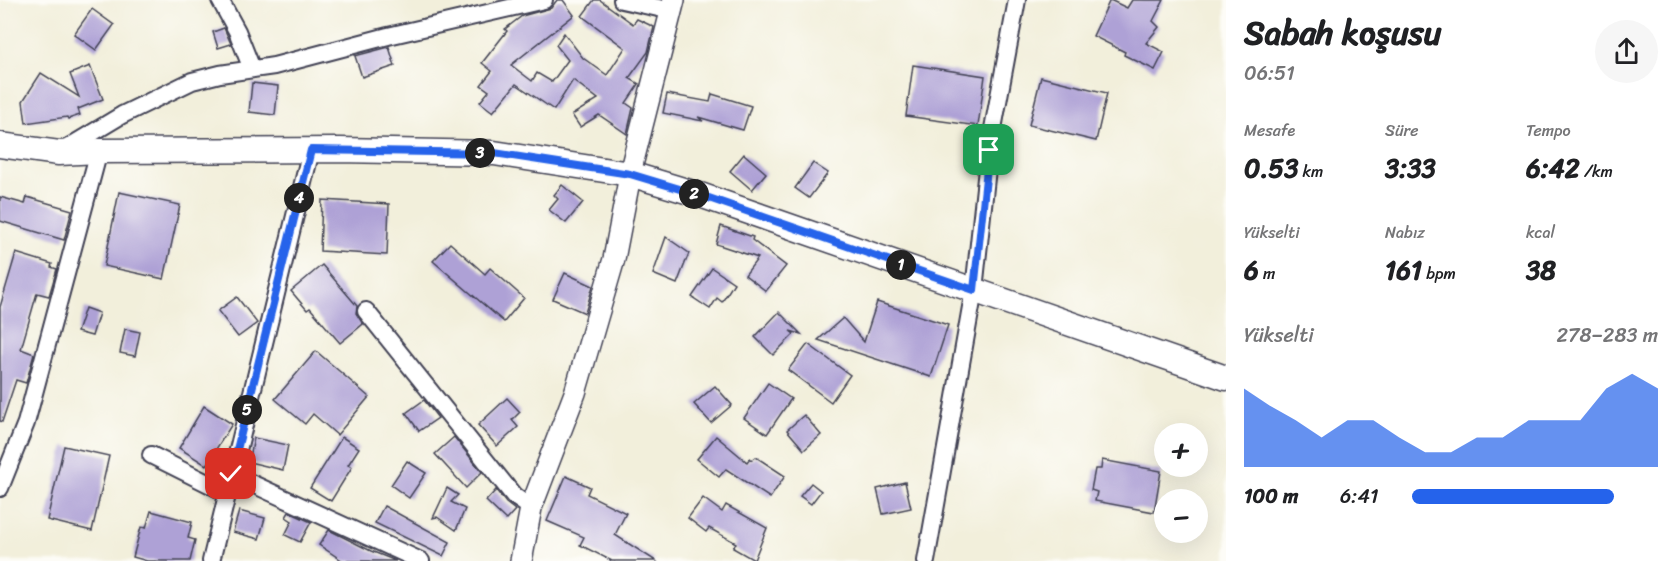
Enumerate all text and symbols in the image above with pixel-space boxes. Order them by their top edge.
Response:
text: Sabah koşusu [1244,4,1441,62]
button: share [1595,20,1658,83]
text: 06:51 [1244,56,1295,91]
text: Mesafe [1244,116,1295,145]
text: Süre [1385,116,1418,145]
text: Tempo [1526,116,1571,145]
pin [963,124,1014,175]
icon: arrive [972,133,1005,166]
pin: 3 [465,138,495,168]
text: 3 [476,138,484,167]
text: 0.53 [1244,145,1298,191]
text: 3:33 [1385,145,1436,191]
text: 6:42 [1526,145,1580,191]
text: km [1298,157,1323,186]
text: /km [1580,157,1613,186]
pin: 2 [679,179,709,209]
text: 2 [689,179,699,208]
pin: 4 [284,183,314,213]
text: 4 [294,183,304,212]
text: Yükselti [1244,218,1300,247]
text: Nabız [1385,218,1425,247]
text: kcal [1526,218,1555,247]
text: 6 [1244,247,1259,293]
text: 161 [1385,247,1422,293]
text: 38 [1526,247,1556,293]
pin: 1 [886,250,916,280]
text: 1 [898,250,904,279]
text: m [1259,259,1275,288]
text: bpm [1422,259,1456,288]
text: Yükselti [1244,318,1314,353]
text: 278–283 m [1557,318,1658,353]
pin: 5 [232,395,262,425]
text: 5 [242,395,252,424]
map controls [1154,423,1208,543]
button: + [1154,423,1208,477]
pin [205,448,256,499]
icon: check [214,457,247,490]
text: 100 m [1244,479,1298,514]
text: 6:41 [1340,479,1378,514]
button: − [1154,489,1208,543]

